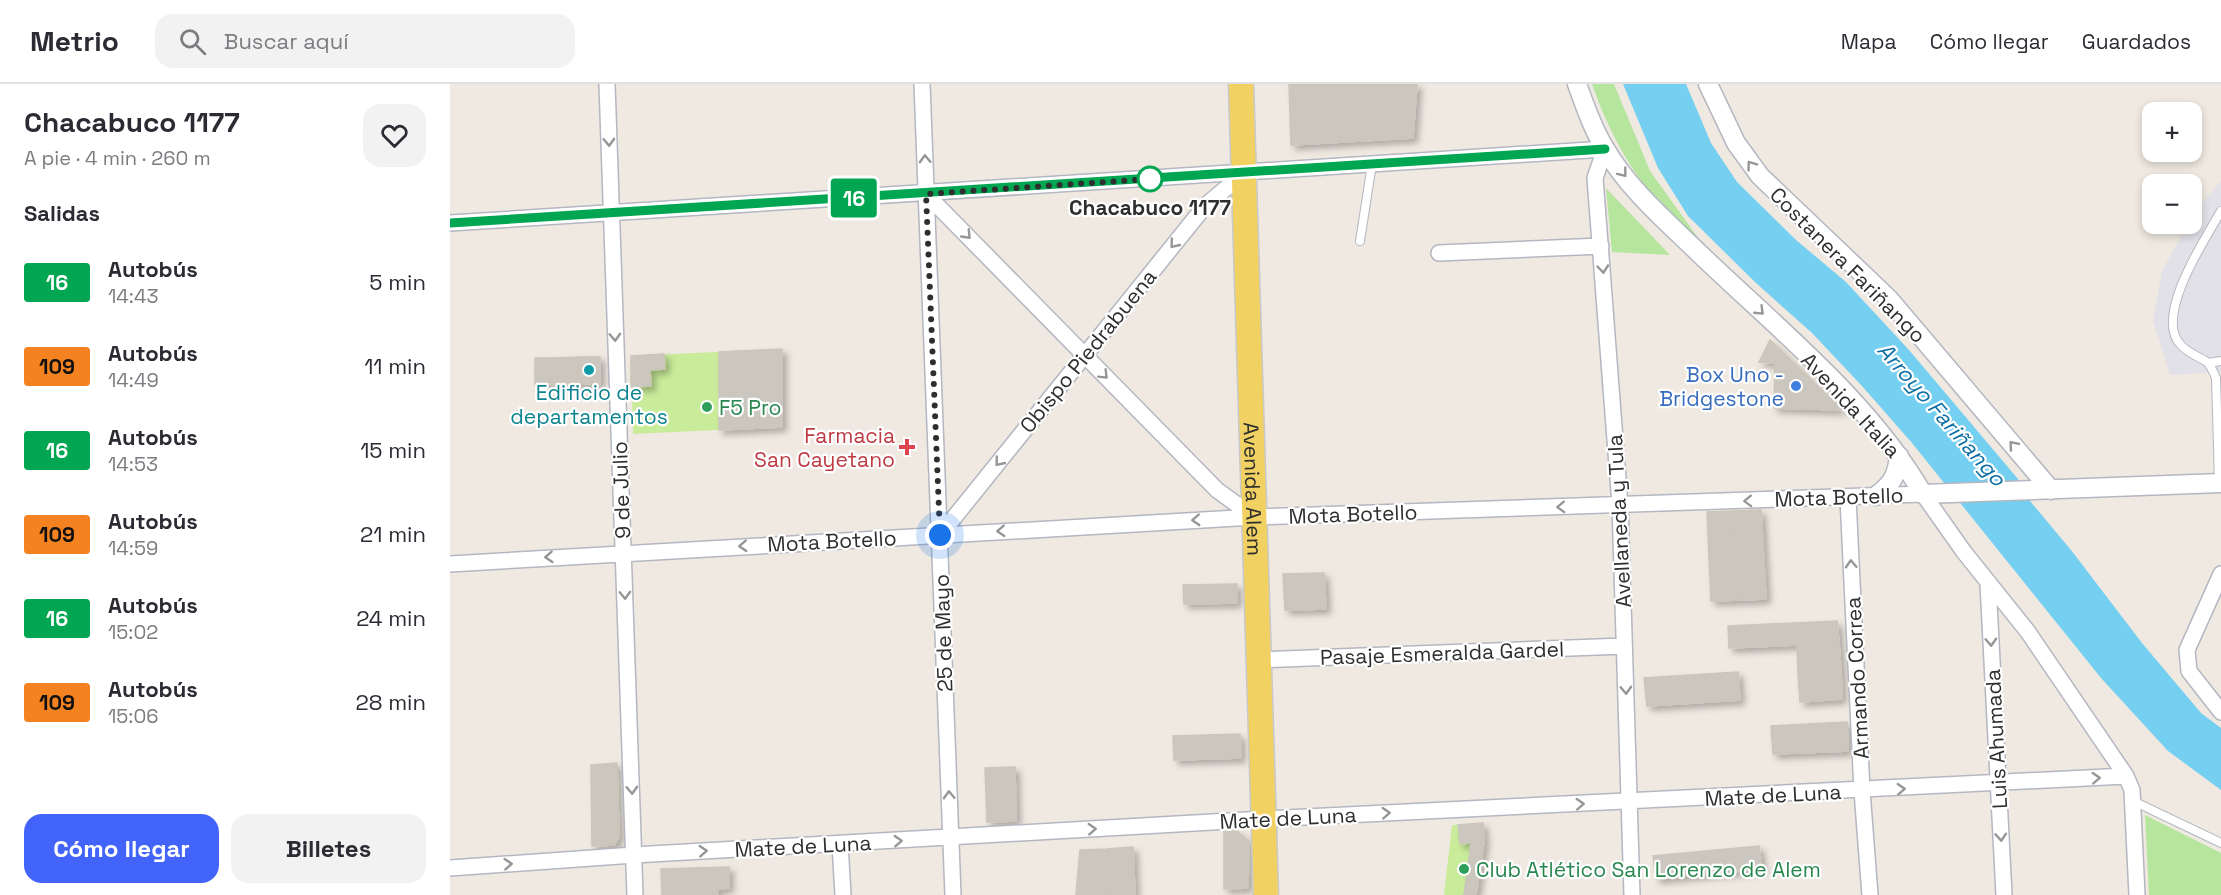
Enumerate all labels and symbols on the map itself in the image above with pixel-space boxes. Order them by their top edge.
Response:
one-way arrow [603,138,615,147]
one-way arrow [919,155,931,164]
one-way arrow [1748,160,1759,171]
marker: Chacabuco 1177 [1137,166,1163,192]
one-way arrow [1615,166,1626,177]
line badge: 16 [827,178,881,218]
street label: Costanera Fariñango [1764,181,1932,349]
place label: Chacabuco 1177 [1069,194,1231,221]
one-way arrow [960,228,971,239]
one-way arrow [1170,238,1181,249]
street label: Obispo Piedrabuena [1014,264,1162,438]
one-way arrow [1596,264,1609,273]
one-way arrow [1753,304,1763,315]
one-way arrow [609,333,622,342]
water label: Arroyo Fariñango [1872,336,2013,493]
street label: Avenida Italia [1795,347,1907,463]
place label: Box Uno - Bridgestone [1659,361,1784,412]
marker: Edificio de departamentos [582,363,596,377]
one-way arrow [1096,367,1107,378]
place label: Edificio de departamentos [510,379,668,430]
marker: Box Uno - Bridgestone [1789,379,1803,393]
place label: F5 Pro [719,394,781,421]
marker: F5 Pro [700,400,714,414]
street label: Avenida Alem [1238,421,1269,556]
place label: Farmacia San Cayetano [754,422,895,473]
street label: Avellaneda y Tula [1601,434,1637,608]
marker: Farmacia San Cayetano [900,440,914,454]
street label: 9 de Julio [606,441,636,539]
one-way arrow [2009,441,2020,452]
one-way arrow [995,455,1006,466]
street label: Mota Botello [1774,481,1904,513]
one-way arrow [1743,495,1752,507]
street label: Mota Botello [1288,498,1418,530]
one-way arrow [1557,501,1566,513]
one-way arrow [1191,513,1200,526]
your location [925,520,955,550]
street label: Mota Botello [767,524,897,558]
one-way arrow [997,525,1006,538]
one-way arrow [739,539,748,552]
one-way arrow [544,551,553,564]
one-way arrow [1845,560,1858,569]
street label: 25 de Mayo [927,574,959,692]
one-way arrow [618,591,631,600]
street label: Armando Correa [1839,596,1875,760]
street label: Pasaje Esmeralda Gardel [1320,635,1564,671]
one-way arrow [1985,637,1997,646]
street label: Luis Ahumada [1979,668,2013,810]
one-way arrow [1619,685,1632,694]
one-way arrow [2091,772,2100,785]
street label: Mate de Luna [1704,778,1842,812]
one-way arrow [1897,782,1906,795]
one-way arrow [625,786,638,795]
one-way arrow [942,790,955,799]
one-way arrow [1576,797,1585,810]
street label: Mate de Luna [1219,801,1357,835]
one-way arrow [1381,807,1390,820]
one-way arrow [1088,823,1097,836]
street label: Mate de Luna [734,829,872,863]
one-way arrow [1994,832,2007,841]
one-way arrow [893,835,902,848]
one-way arrow [698,845,707,858]
place label: Club Atlético San Lorenzo de Alem [1476,856,1821,883]
one-way arrow [504,858,513,871]
marker: Club Atlético San Lorenzo de Alem [1457,862,1471,876]

